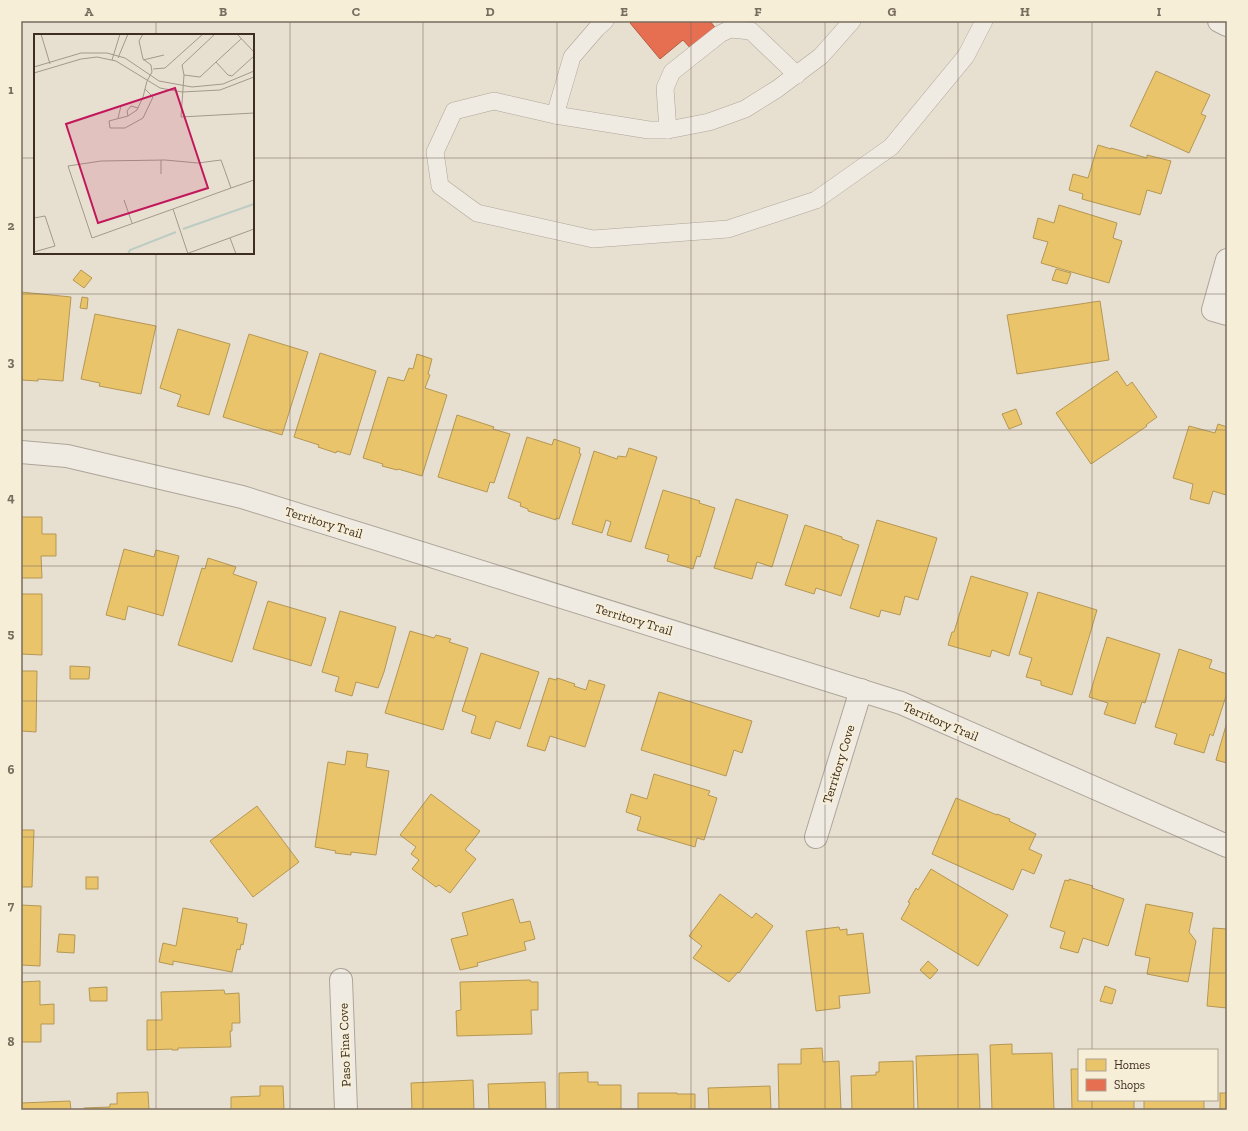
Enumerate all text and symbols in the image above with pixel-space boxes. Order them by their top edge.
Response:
text: A [85,4,94,19]
text: B [219,4,227,19]
text: C [352,4,360,19]
text: D [485,4,495,19]
text: E [620,4,628,19]
text: F [754,4,762,19]
text: G [888,4,897,19]
text: H [1020,4,1030,19]
text: I [1157,4,1162,19]
inset map [34,34,254,254]
text: 1 [8,82,14,97]
text: 2 [8,218,15,233]
text: 3 [8,354,15,369]
text: 4 [7,490,15,505]
street label: Territory Trail [283,504,365,542]
street label: Territory Trail [593,601,675,639]
text: 5 [8,626,15,641]
street label: Territory Trail [901,699,981,744]
street label: Territory Cove [819,723,858,805]
text: 6 [8,762,15,777]
text: 7 [8,898,15,913]
street label: Paso Fina Cove [336,1003,353,1087]
text: 8 [7,1034,15,1049]
legend [1078,1049,1218,1101]
text: Homes [1114,1058,1150,1072]
text: Shops [1114,1078,1145,1092]

